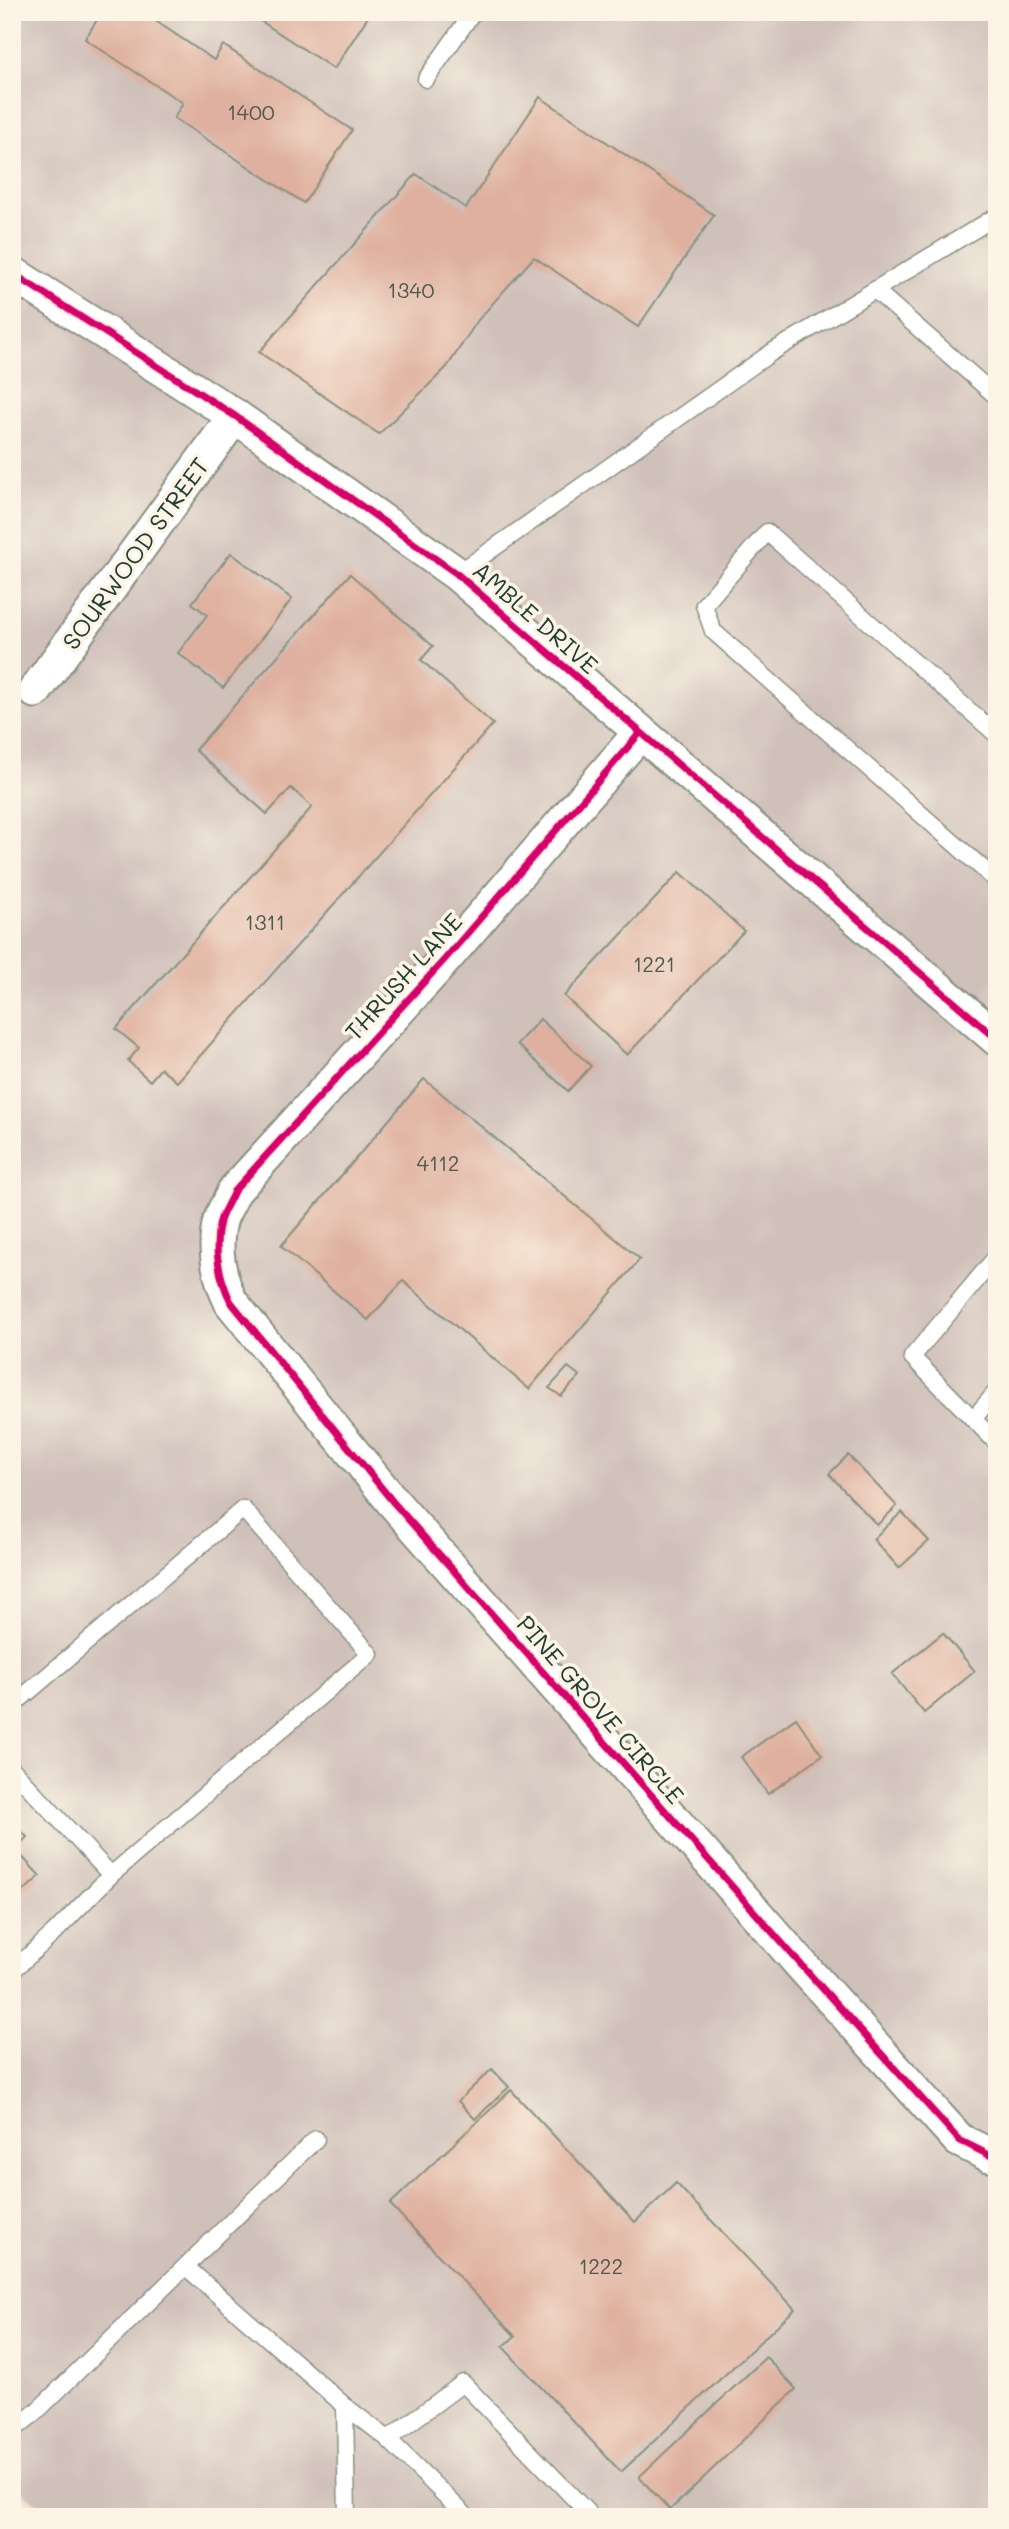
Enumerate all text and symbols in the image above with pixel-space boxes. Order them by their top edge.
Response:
house number: 1400 [227,98,275,125]
house number: 1340 [388,276,435,303]
street label: SOURWOOD STREET [55,451,215,655]
street label: AMBLE DRIVE [467,554,605,680]
street label: THRUSH LANE [338,906,468,1046]
house number: 1311 [245,908,285,935]
house number: 1221 [633,950,675,977]
house number: 4112 [417,1149,459,1176]
street label: PINE GROVE CIRCLE [511,1608,691,1810]
house number: 1222 [579,2252,623,2279]

